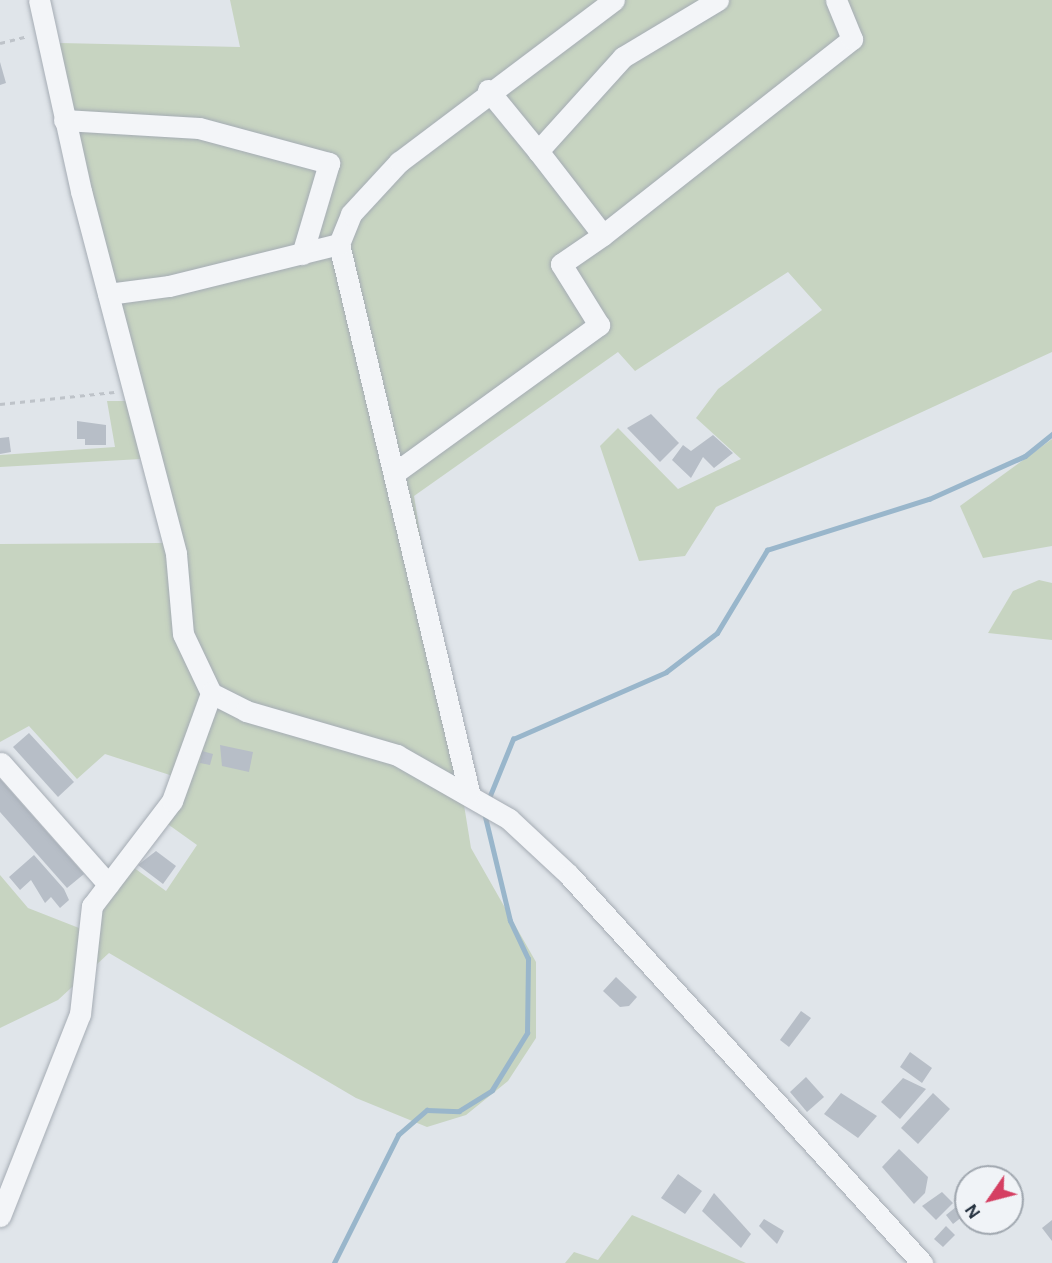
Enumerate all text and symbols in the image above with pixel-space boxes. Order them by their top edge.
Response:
north arrow [954,1165,1024,1235]
text: N [961,1200,985,1222]

